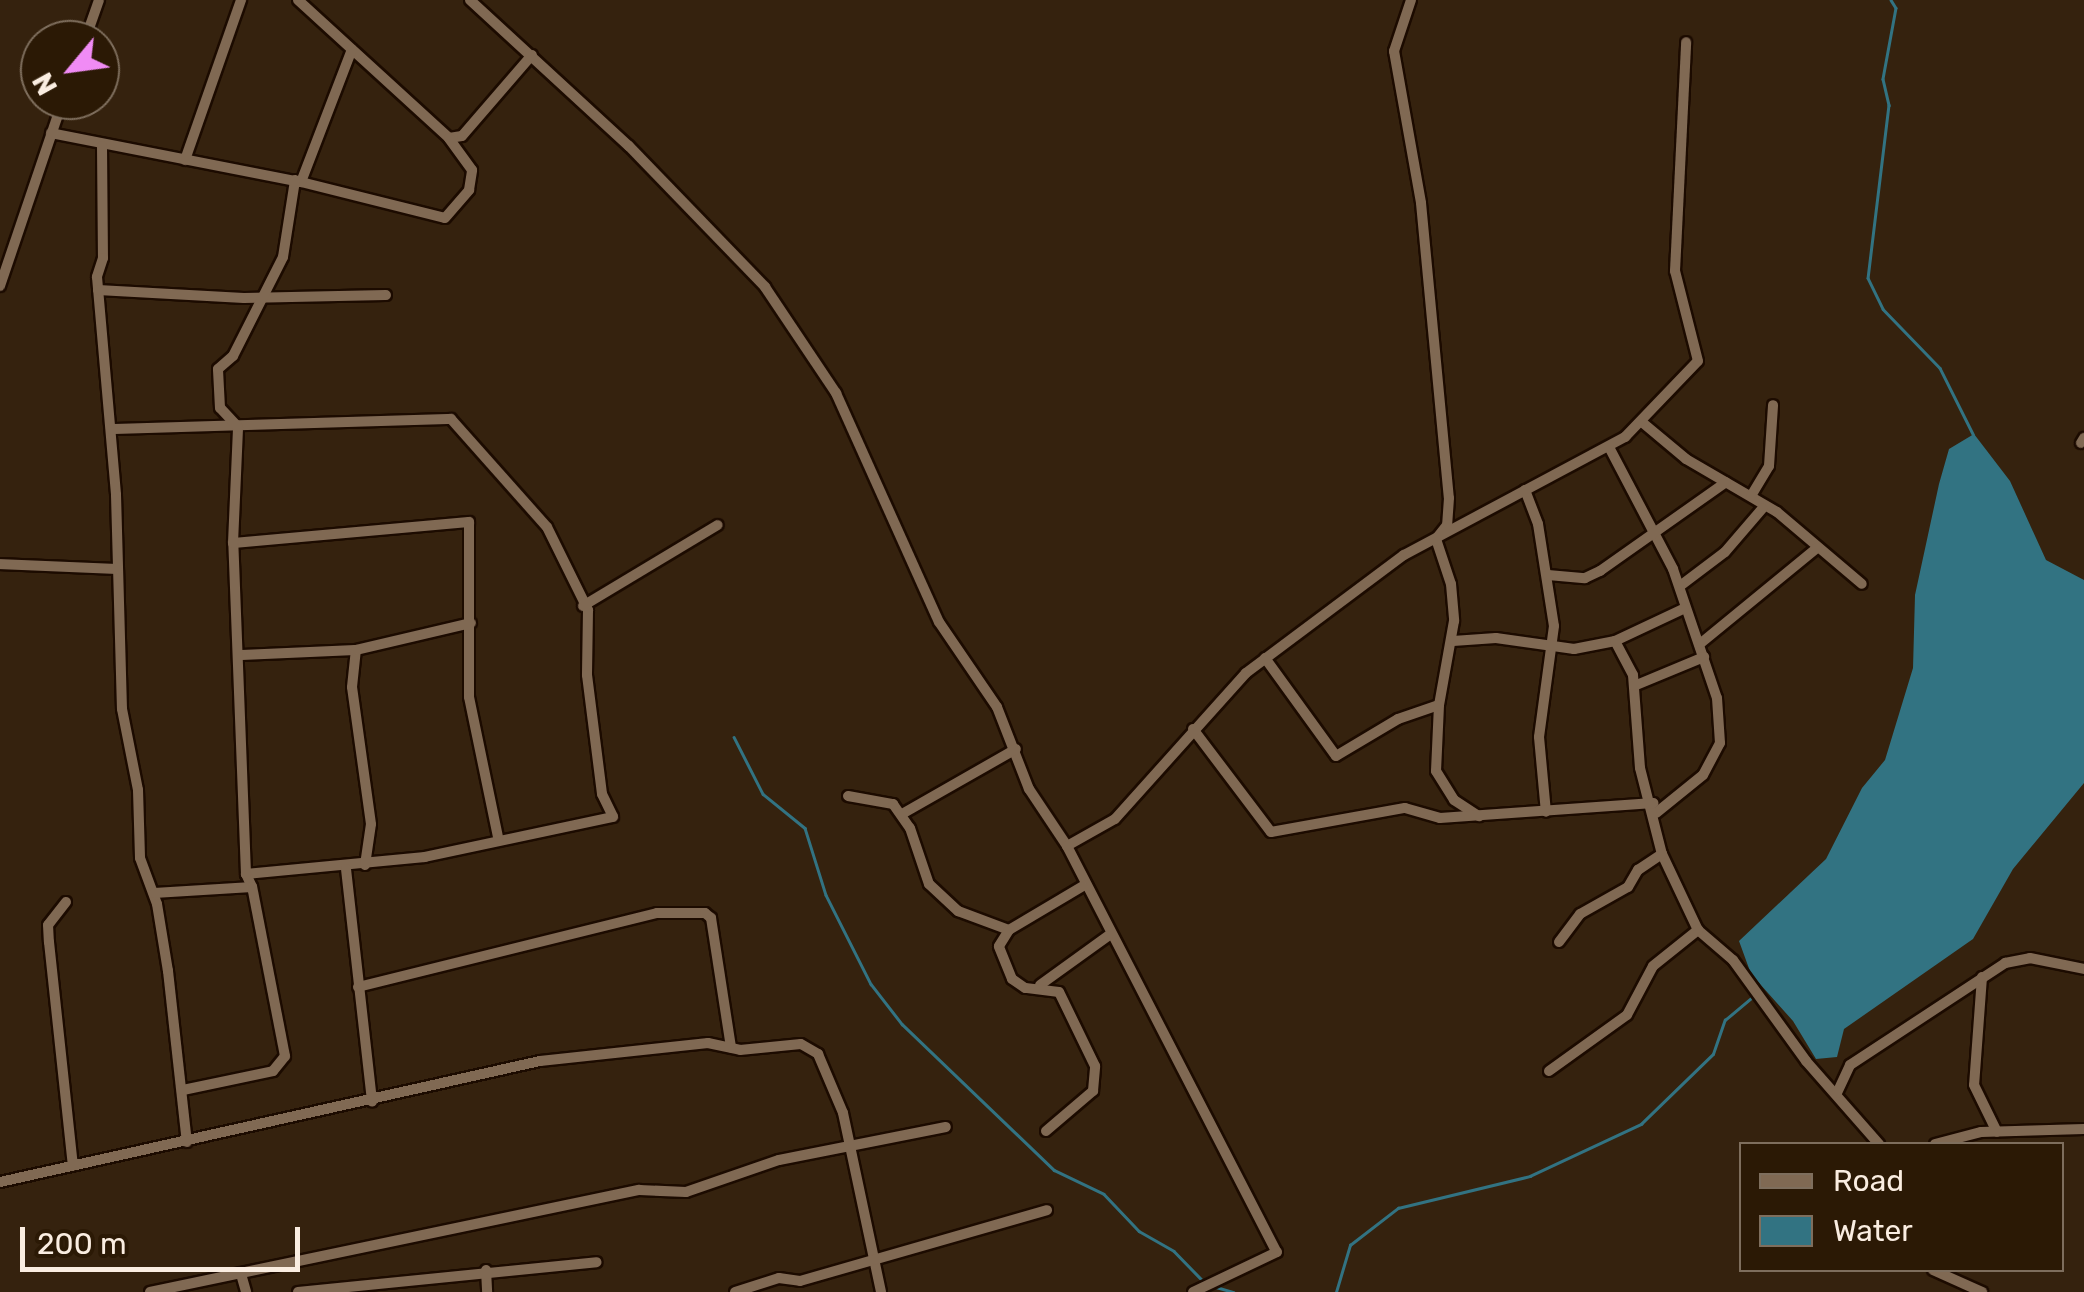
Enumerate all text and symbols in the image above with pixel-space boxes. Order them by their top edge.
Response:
north arrow [20,20,120,120]
text: N [26,67,64,101]
legend [1739,1142,2064,1272]
text: Road [1833,1163,1904,1199]
scale bar [25,1207,305,1269]
text: Water [1833,1213,1913,1249]
text: 200 m [37,1226,127,1262]

